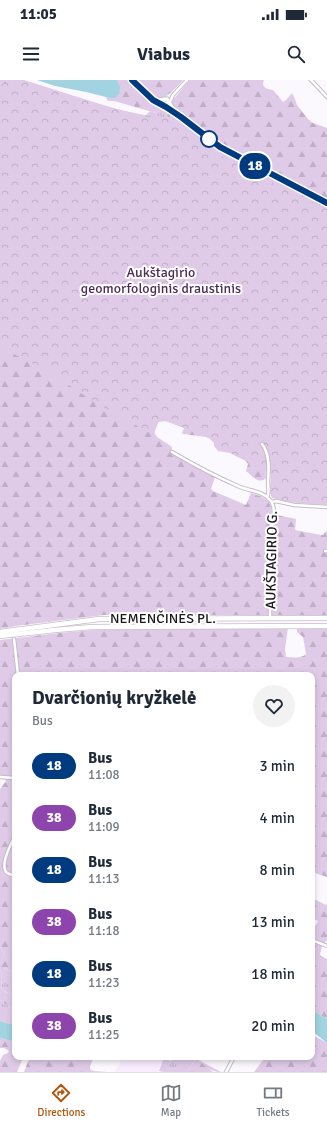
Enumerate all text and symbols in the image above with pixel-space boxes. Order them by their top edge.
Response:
text: 11:05 [20,5,57,23]
icon: menu [20,43,42,65]
text: Viabus [137,43,190,65]
icon: search [285,43,307,65]
unlabelled marker [200,130,218,148]
line badge: 18 [237,153,273,179]
text: 18 [247,157,263,174]
park label: Aukštagirio geomorfologinis draustinis [81,264,241,297]
street label: AUKŠTAGIRIO G. [262,511,281,609]
street label: NEMENČINĖS PL. [110,610,216,627]
button: heart [253,685,295,727]
text: Dvarčionių kryžkelė [32,686,197,710]
text: Bus [32,713,53,729]
text: Bus [88,749,112,767]
text: 18 [46,757,62,774]
text: 3 min [259,757,295,775]
text: 11:08 [88,767,120,783]
text: Bus [88,801,112,819]
text: 38 [46,809,62,826]
text: 4 min [259,809,295,827]
text: 11:09 [88,819,120,835]
text: Bus [88,853,112,871]
text: 18 [46,861,62,878]
text: 8 min [259,861,295,879]
text: 11:13 [88,871,120,887]
text: Bus [88,905,112,923]
text: 38 [46,913,62,930]
text: 13 min [251,913,295,931]
text: 11:18 [88,923,120,939]
text: Bus [88,957,112,975]
text: 18 [46,965,62,982]
text: 18 min [251,965,295,983]
text: 11:23 [88,975,120,991]
text: Bus [88,1009,112,1027]
text: 38 [46,1017,62,1034]
text: 20 min [251,1017,295,1035]
text: 11:25 [88,1027,120,1043]
tab: Directions [37,1082,85,1119]
tab: Map [160,1082,182,1119]
tab: Tickets [257,1082,290,1119]

